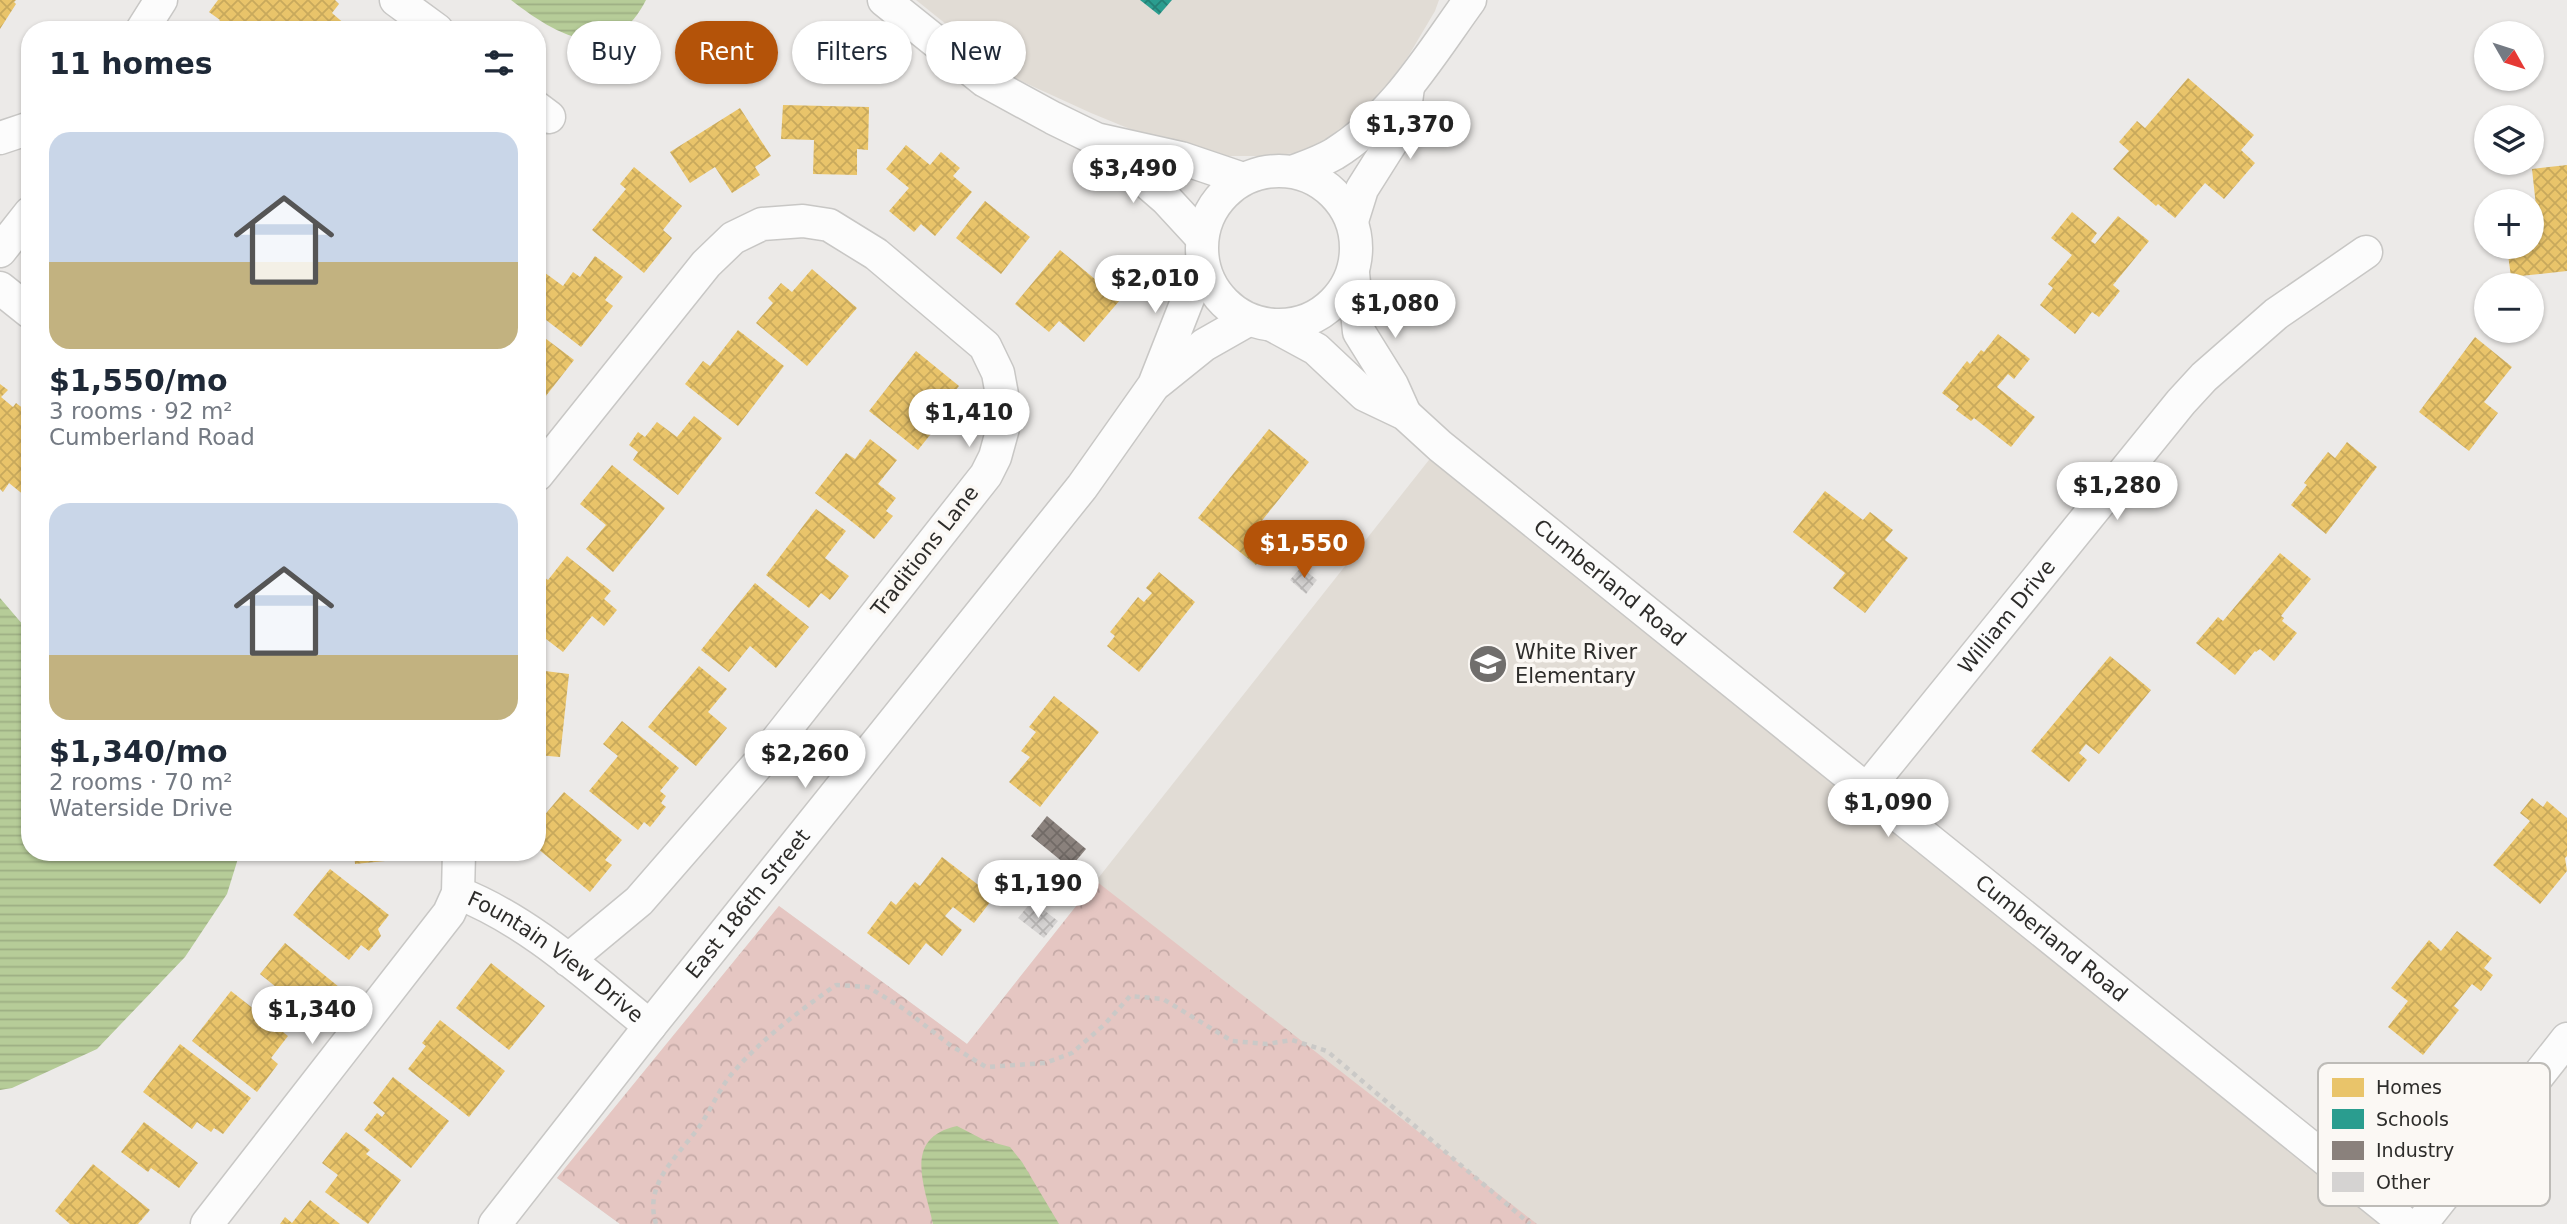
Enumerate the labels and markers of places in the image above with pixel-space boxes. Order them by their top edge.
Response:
pin: $1,370 [1353,102,1467,161]
pin: $3,490 [1076,146,1190,205]
pin: $2,010 [1098,256,1212,315]
pin: $1,080 [1338,280,1452,340]
pin: $1,410 [912,390,1026,449]
pin: $1,280 [2060,462,2174,522]
pin: $1,550 [1247,520,1361,580]
place label: White River Elementary [1515,640,1638,688]
school or university icon: White River Elementary [1467,643,1509,685]
pin: $2,260 [748,730,862,790]
pin: $1,090 [1831,780,1945,839]
pin: $1,190 [981,860,1095,920]
pin: $1,340 [255,986,369,1046]

